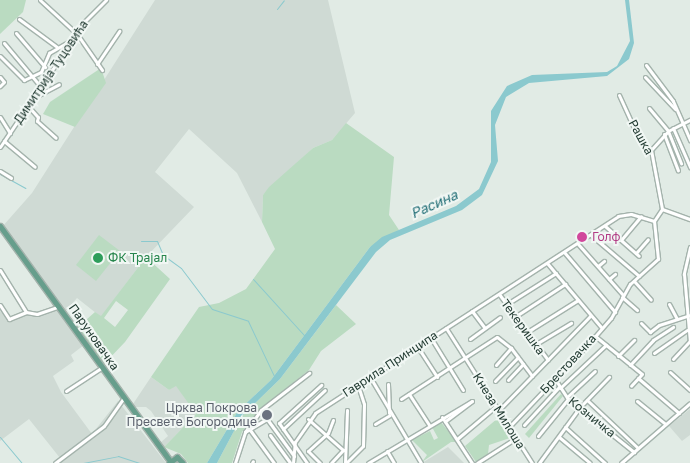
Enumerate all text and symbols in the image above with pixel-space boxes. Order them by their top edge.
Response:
street label: Димитрија Туцовића [11,17,91,127]
street label: Рашка [626,117,656,157]
water label: Расина [408,186,460,222]
place label: Голф [592,230,620,244]
marker: Голф [576,231,588,243]
place label: ФК Трајал [108,251,167,265]
marker: ФК Трајал [92,252,104,264]
street label: Текеришка [498,297,548,357]
street label: Паруновачка [66,301,122,373]
street label: Гаврила Принципа [340,328,440,400]
street label: Брестовачка [537,331,599,397]
street label: Кнеза Милоша [470,370,528,452]
street label: Козничка [566,394,618,440]
place label: Црква Покрова Пресвете Богородице [127,401,257,429]
marker: Црква Покрова Пресвете Богородице [261,409,273,421]

